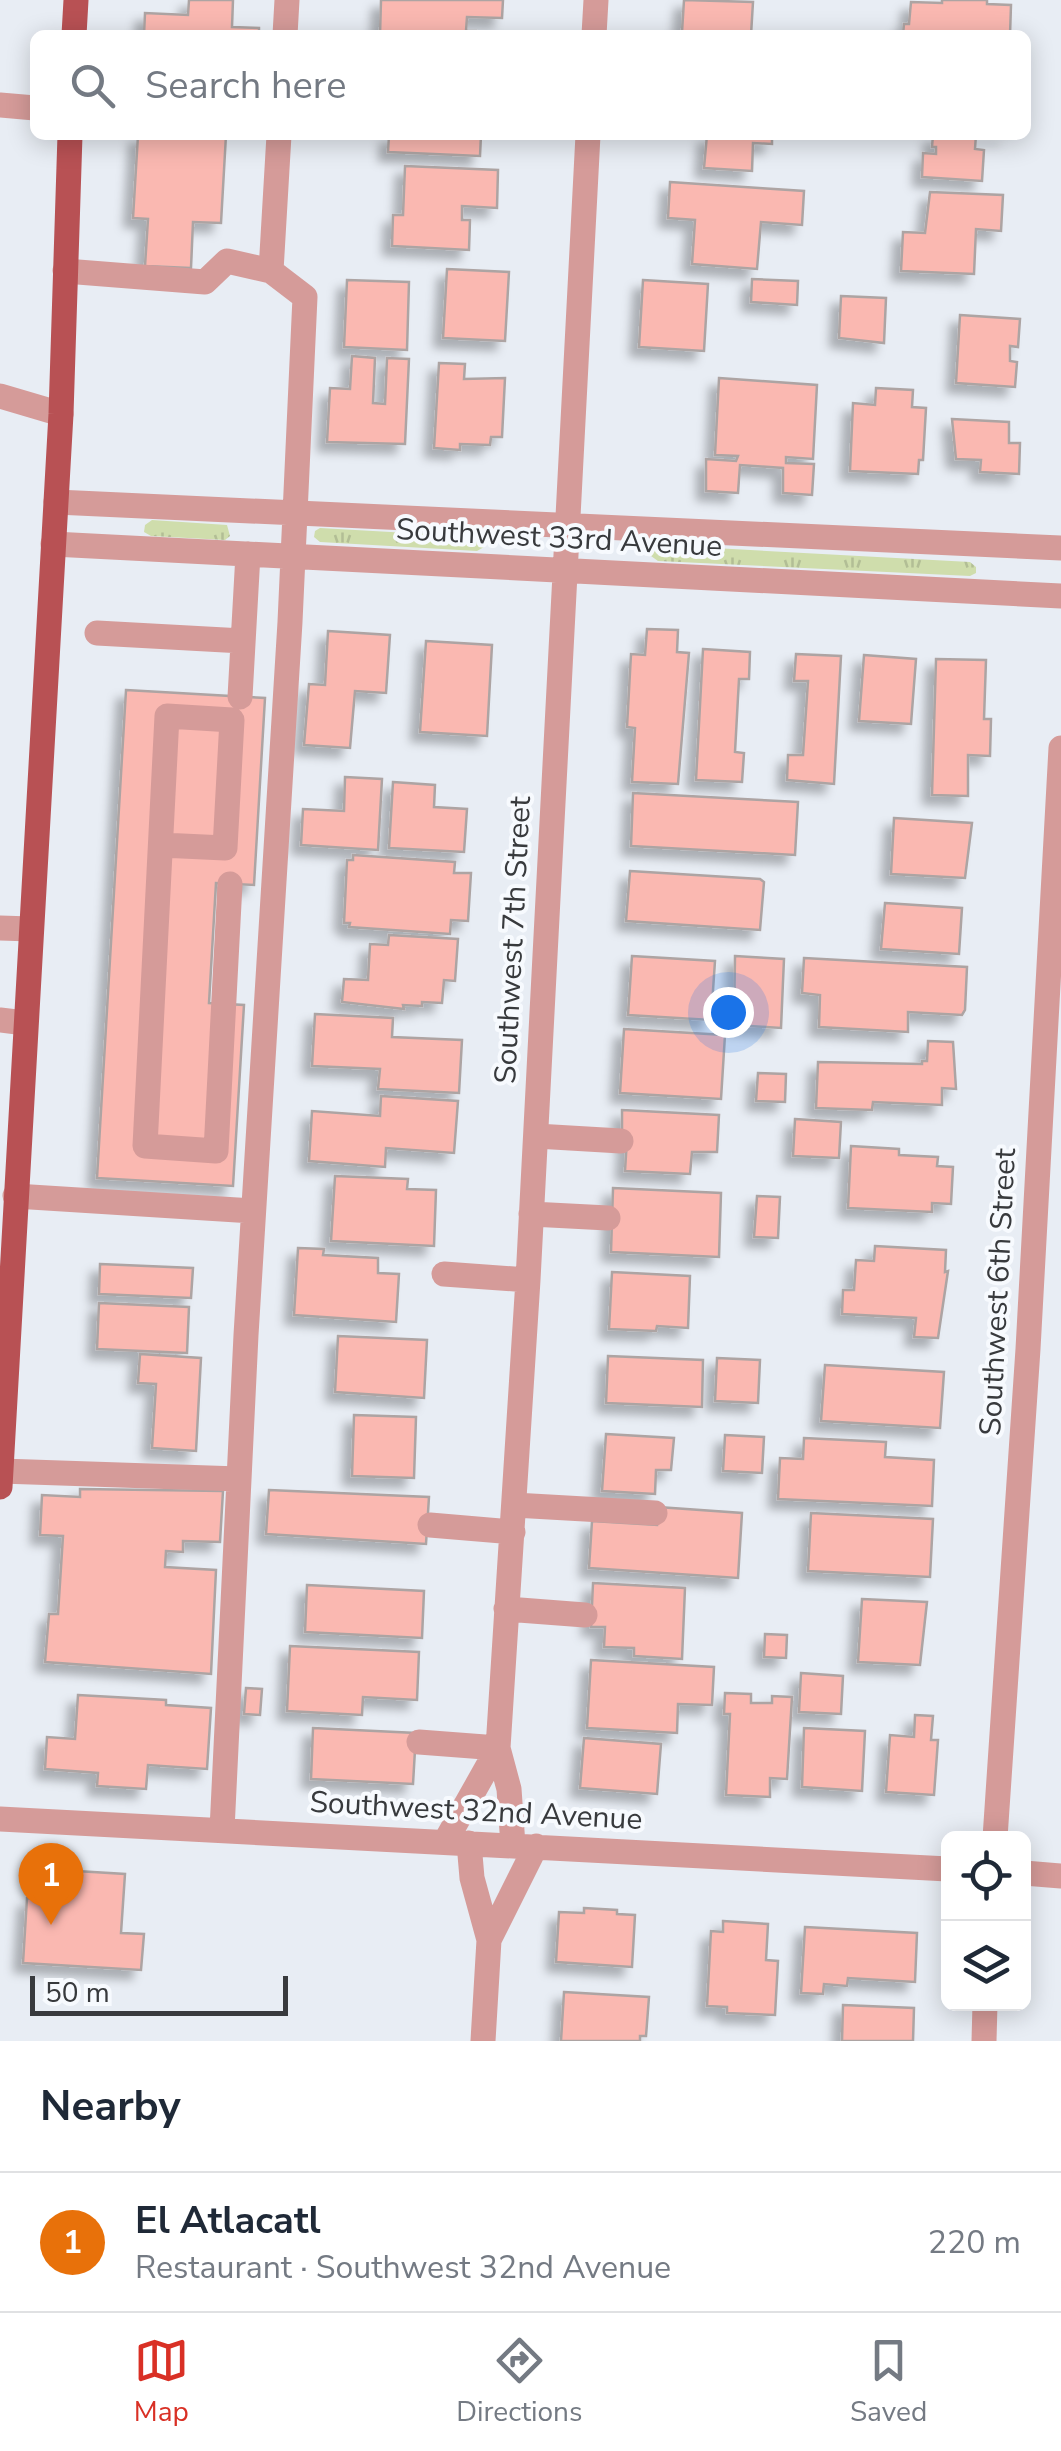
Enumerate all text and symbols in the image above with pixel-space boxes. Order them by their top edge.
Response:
search box [30,30,1031,140]
icon: search [65,58,120,113]
text: Search here [145,60,346,111]
street label: Southwest 33rd Avenue [395,509,723,567]
street label: Southwest 7th Street [485,795,541,1085]
your location [703,987,754,1038]
street label: Southwest 6th Street [970,1147,1026,1437]
street label: Southwest 32nd Avenue [309,1782,643,1840]
map controls [941,1831,1031,2011]
button: locate [941,1831,1031,1921]
pin: 1 [18,1842,84,1925]
button: layers [941,1921,1031,2011]
scale bar [30,1971,288,2016]
text: 50 m [45,1974,110,2012]
text: Nearby [40,2078,181,2135]
text: El Atlacatl [135,2195,321,2246]
text: 1 [63,2221,82,2264]
text: 220 m [928,2221,1021,2264]
text: Restaurant · Southwest 32nd Avenue [135,2246,671,2289]
tab: Map [134,2333,189,2431]
tab: Directions [456,2333,582,2431]
tab: Saved [850,2333,927,2431]

